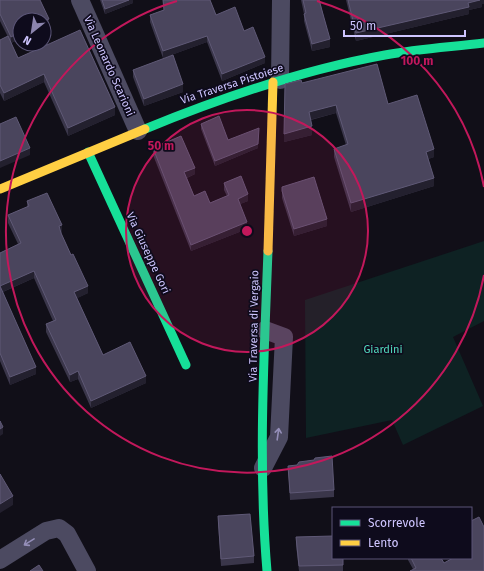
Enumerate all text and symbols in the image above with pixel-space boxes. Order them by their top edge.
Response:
north arrow [12,12,52,52]
scale bar [344,12,465,38]
street label: Via Leonardo Scarioni [81,14,137,118]
text: 50 m [350,19,376,33]
text: N [21,33,34,48]
text: 100 m [401,54,433,68]
street label: Via Traversa Pistoiese [179,61,285,107]
text: 50 m [148,139,174,153]
street label: Via Giuseppe Gori [123,210,173,296]
centre of rings [240,224,254,238]
street label: Via Traversa di Vergaio [247,270,261,382]
park label: Giardini [363,343,403,356]
one-way arrow [274,427,282,440]
legend [332,507,472,559]
text: Scorrevole [368,516,425,530]
text: Lento [368,536,398,550]
one-way arrow [23,538,35,546]

